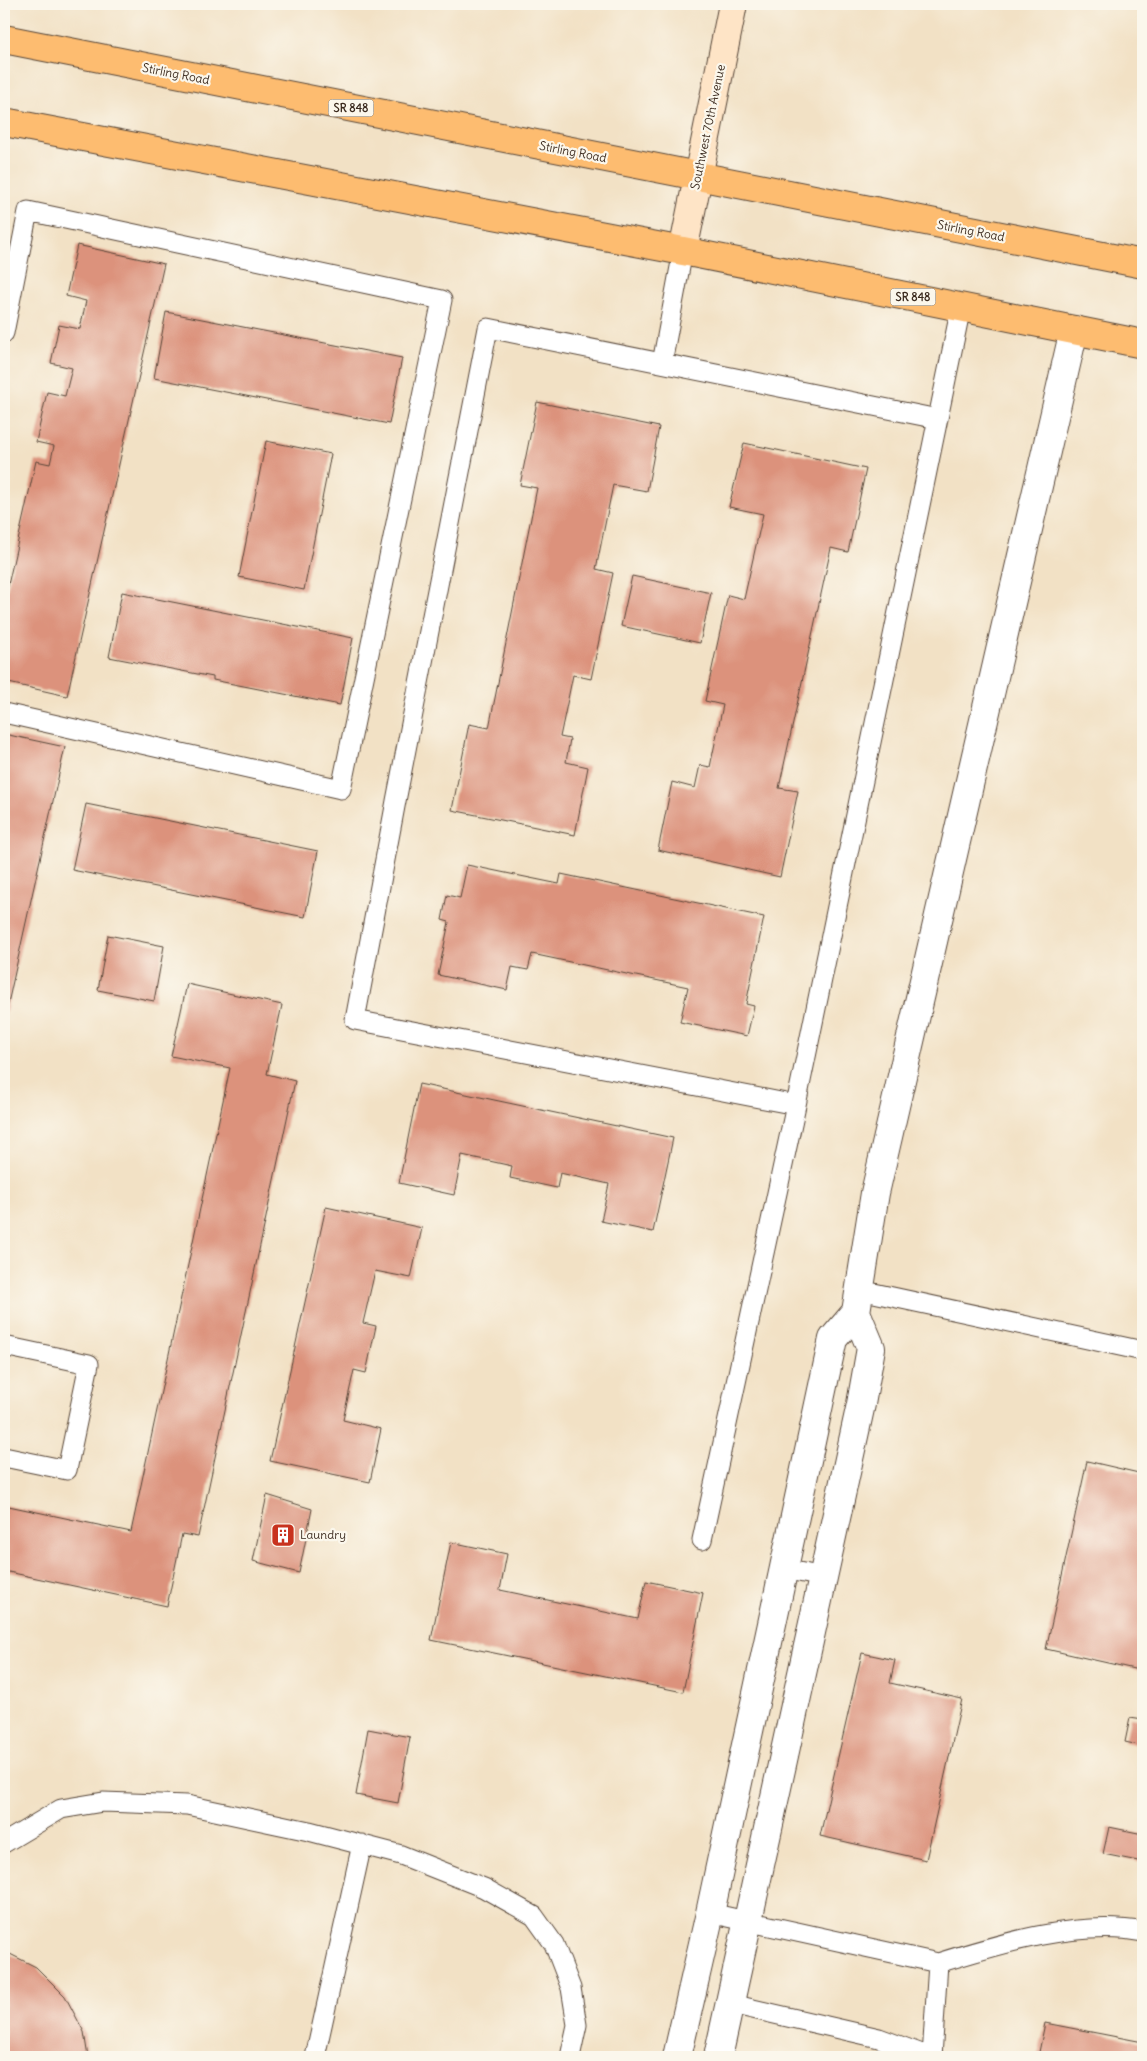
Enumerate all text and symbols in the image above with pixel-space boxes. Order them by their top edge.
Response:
street label: Stirling Road [141,60,211,87]
street label: Southwest 70th Avenue [687,63,728,191]
road number: SR 848 [328,100,374,116]
street label: Stirling Road [538,138,608,165]
street label: Stirling Road [936,217,1006,244]
road number: SR 848 [890,288,936,306]
building icon: Laundry [270,1522,296,1548]
place label: Laundry [300,1527,346,1542]

